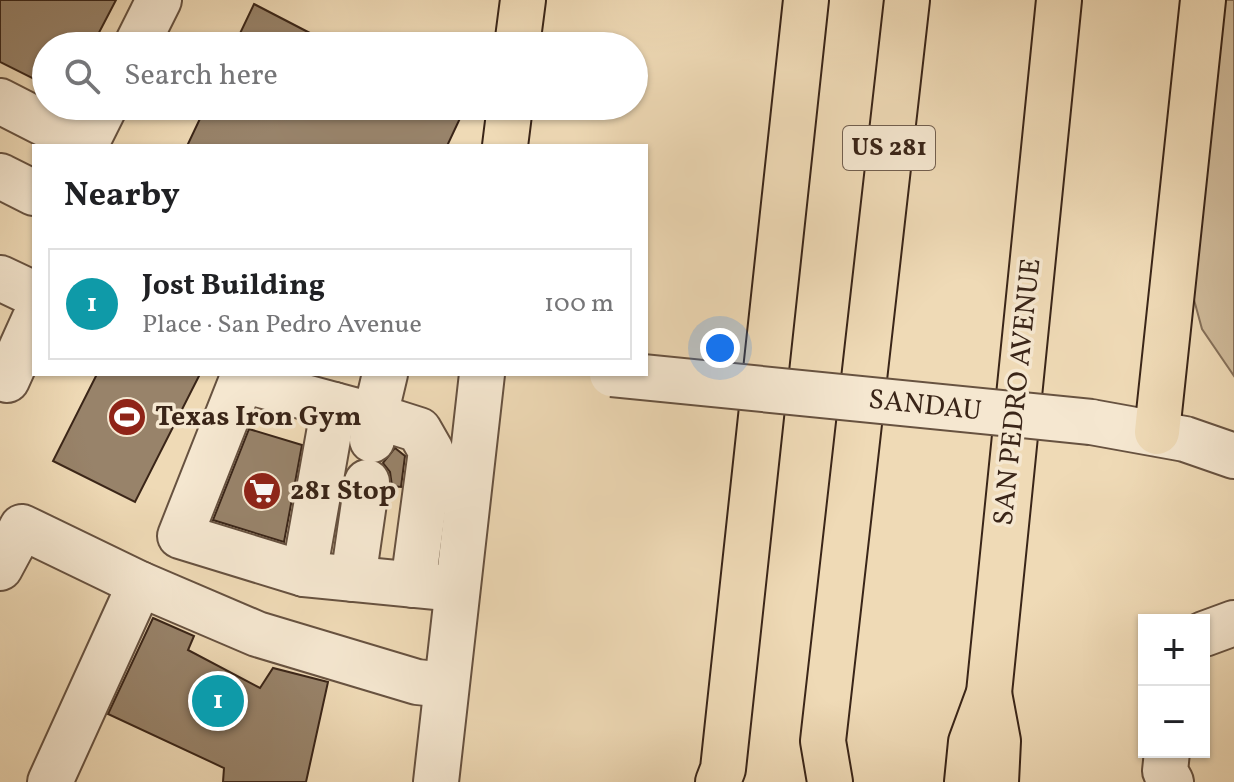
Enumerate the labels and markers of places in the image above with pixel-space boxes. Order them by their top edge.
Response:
sports icon: Texas Iron Gym [106,396,148,438]
place label: Texas Iron Gym [155,398,362,437]
supermarket icon: 281 Stop [241,470,283,512]
place label: 281 Stop [290,472,396,511]
pin: 1 [192,671,244,731]

